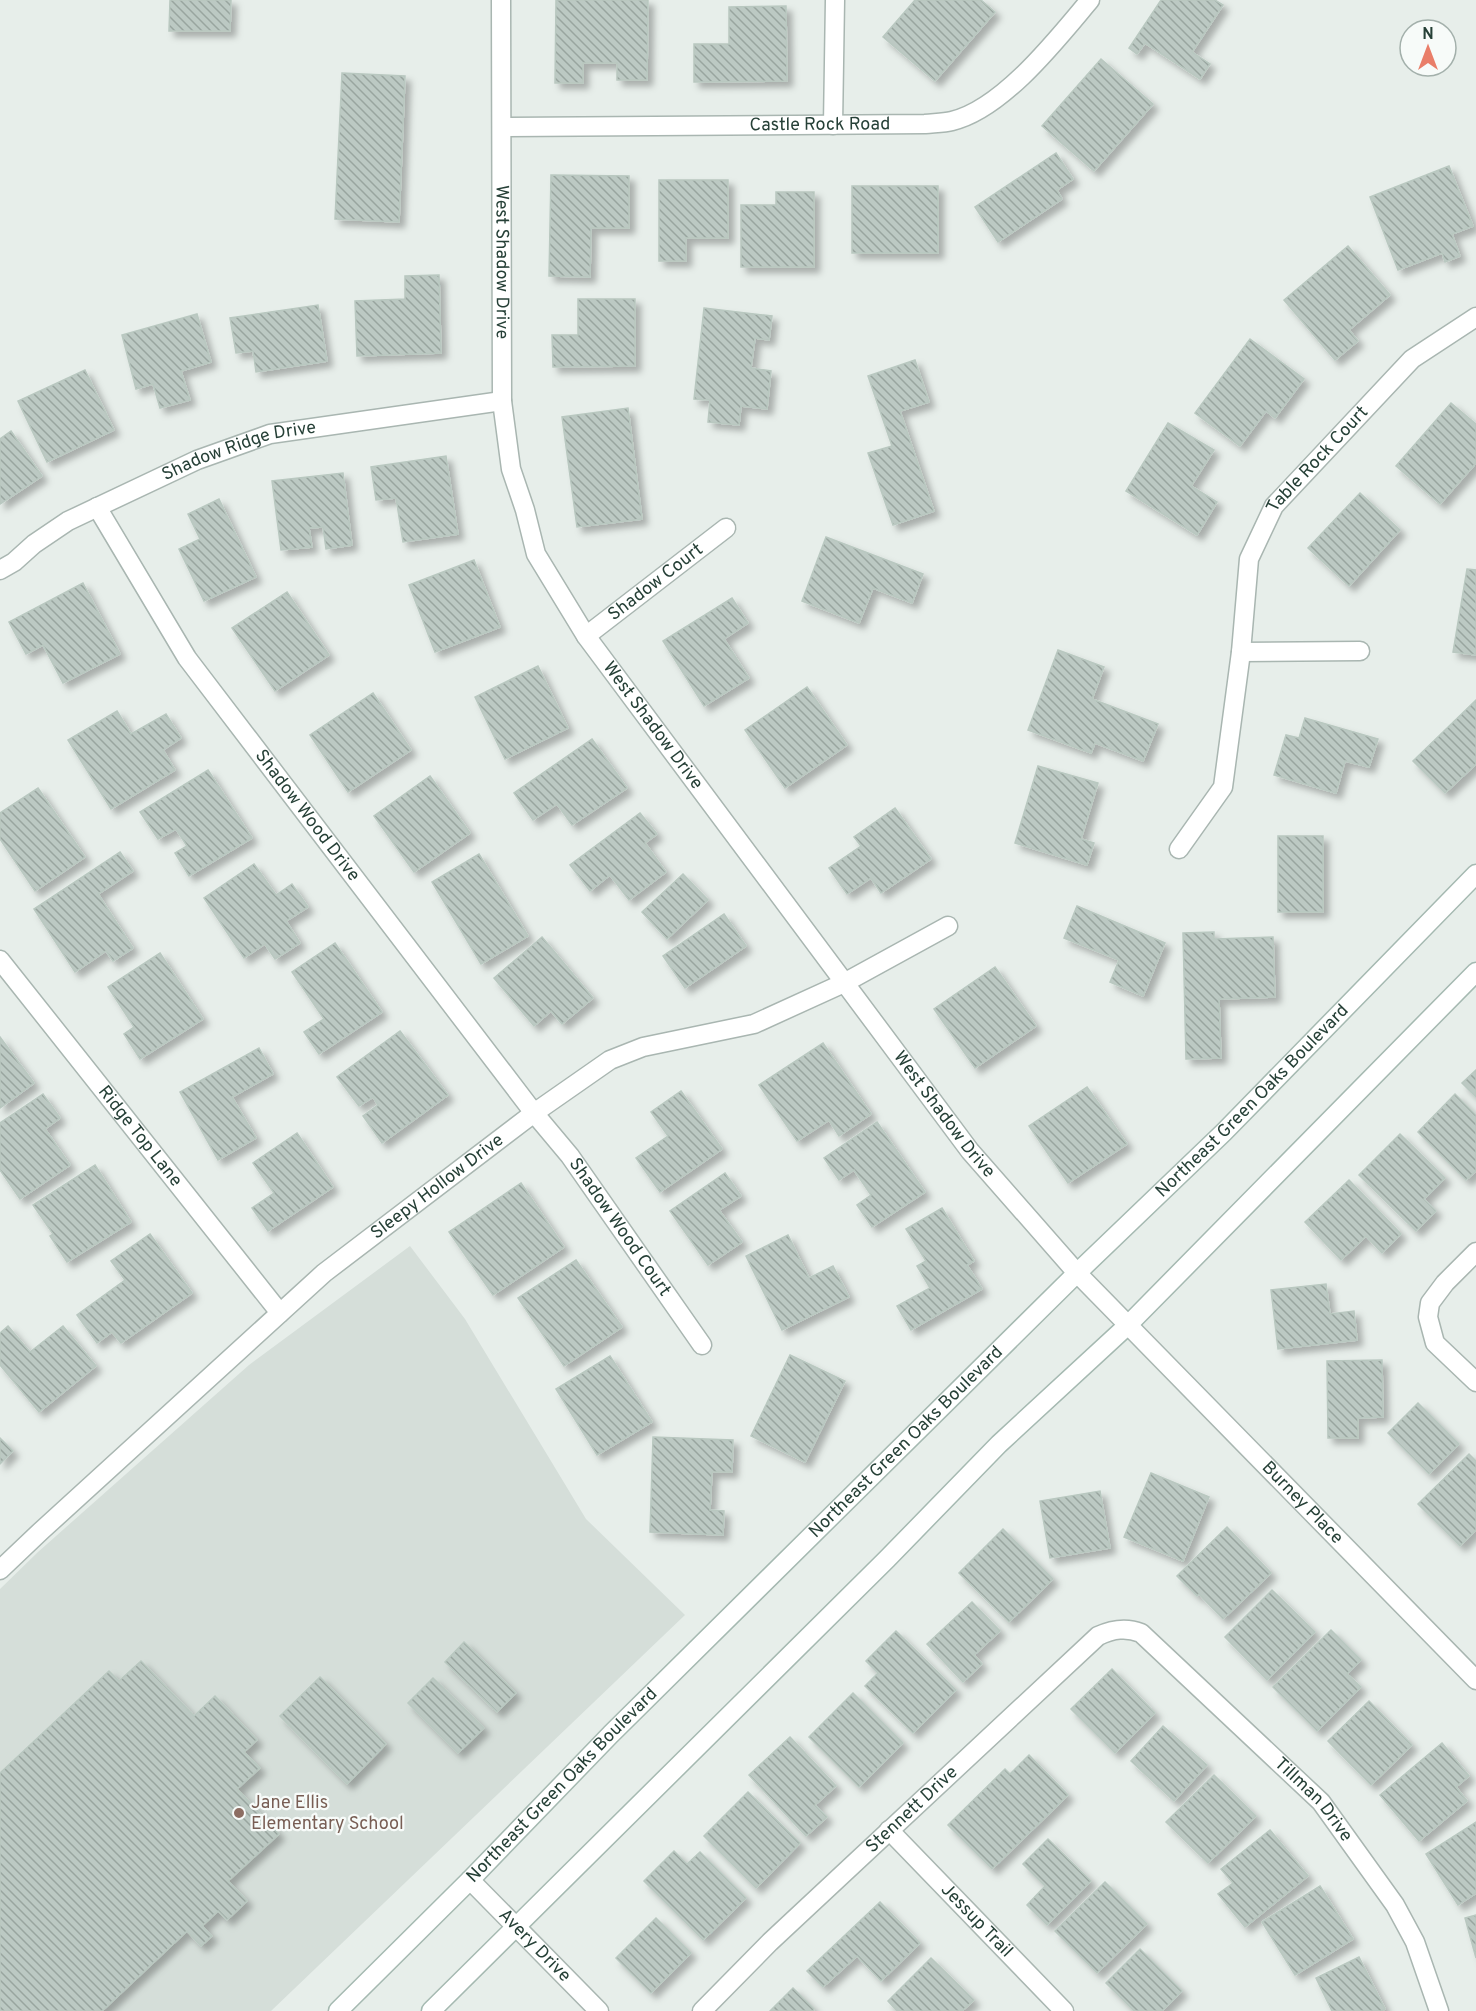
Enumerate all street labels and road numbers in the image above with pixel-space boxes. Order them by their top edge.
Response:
street label: Castle Rock Road [749,113,891,137]
street label: West Shadow Drive [490,185,513,339]
street label: Table Rock Court [1261,401,1373,516]
street label: Shadow Ridge Drive [158,416,318,486]
street label: Shadow Court [604,538,708,626]
street label: West Shadow Drive [597,657,708,794]
street label: Shadow Wood Drive [250,745,365,886]
street label: Northeast Green Oaks Boulevard [1151,1000,1354,1203]
street label: West Shadow Drive [888,1046,1000,1183]
street label: Ridge Top Lane [93,1081,187,1192]
street label: Sleepy Hollow Drive [366,1129,508,1245]
street label: Shadow Wood Court [564,1154,676,1301]
street label: Northeast Green Oaks Boulevard [804,1341,1008,1543]
street label: Burney Place [1257,1457,1348,1549]
street label: Northeast Green Oaks Boulevard [462,1683,663,1888]
street label: Tillman Drive [1269,1752,1357,1846]
street label: Stennett Drive [861,1761,963,1858]
street label: Jessup Trail [936,1879,1018,1962]
street label: Avery Drive [493,1904,576,1987]

